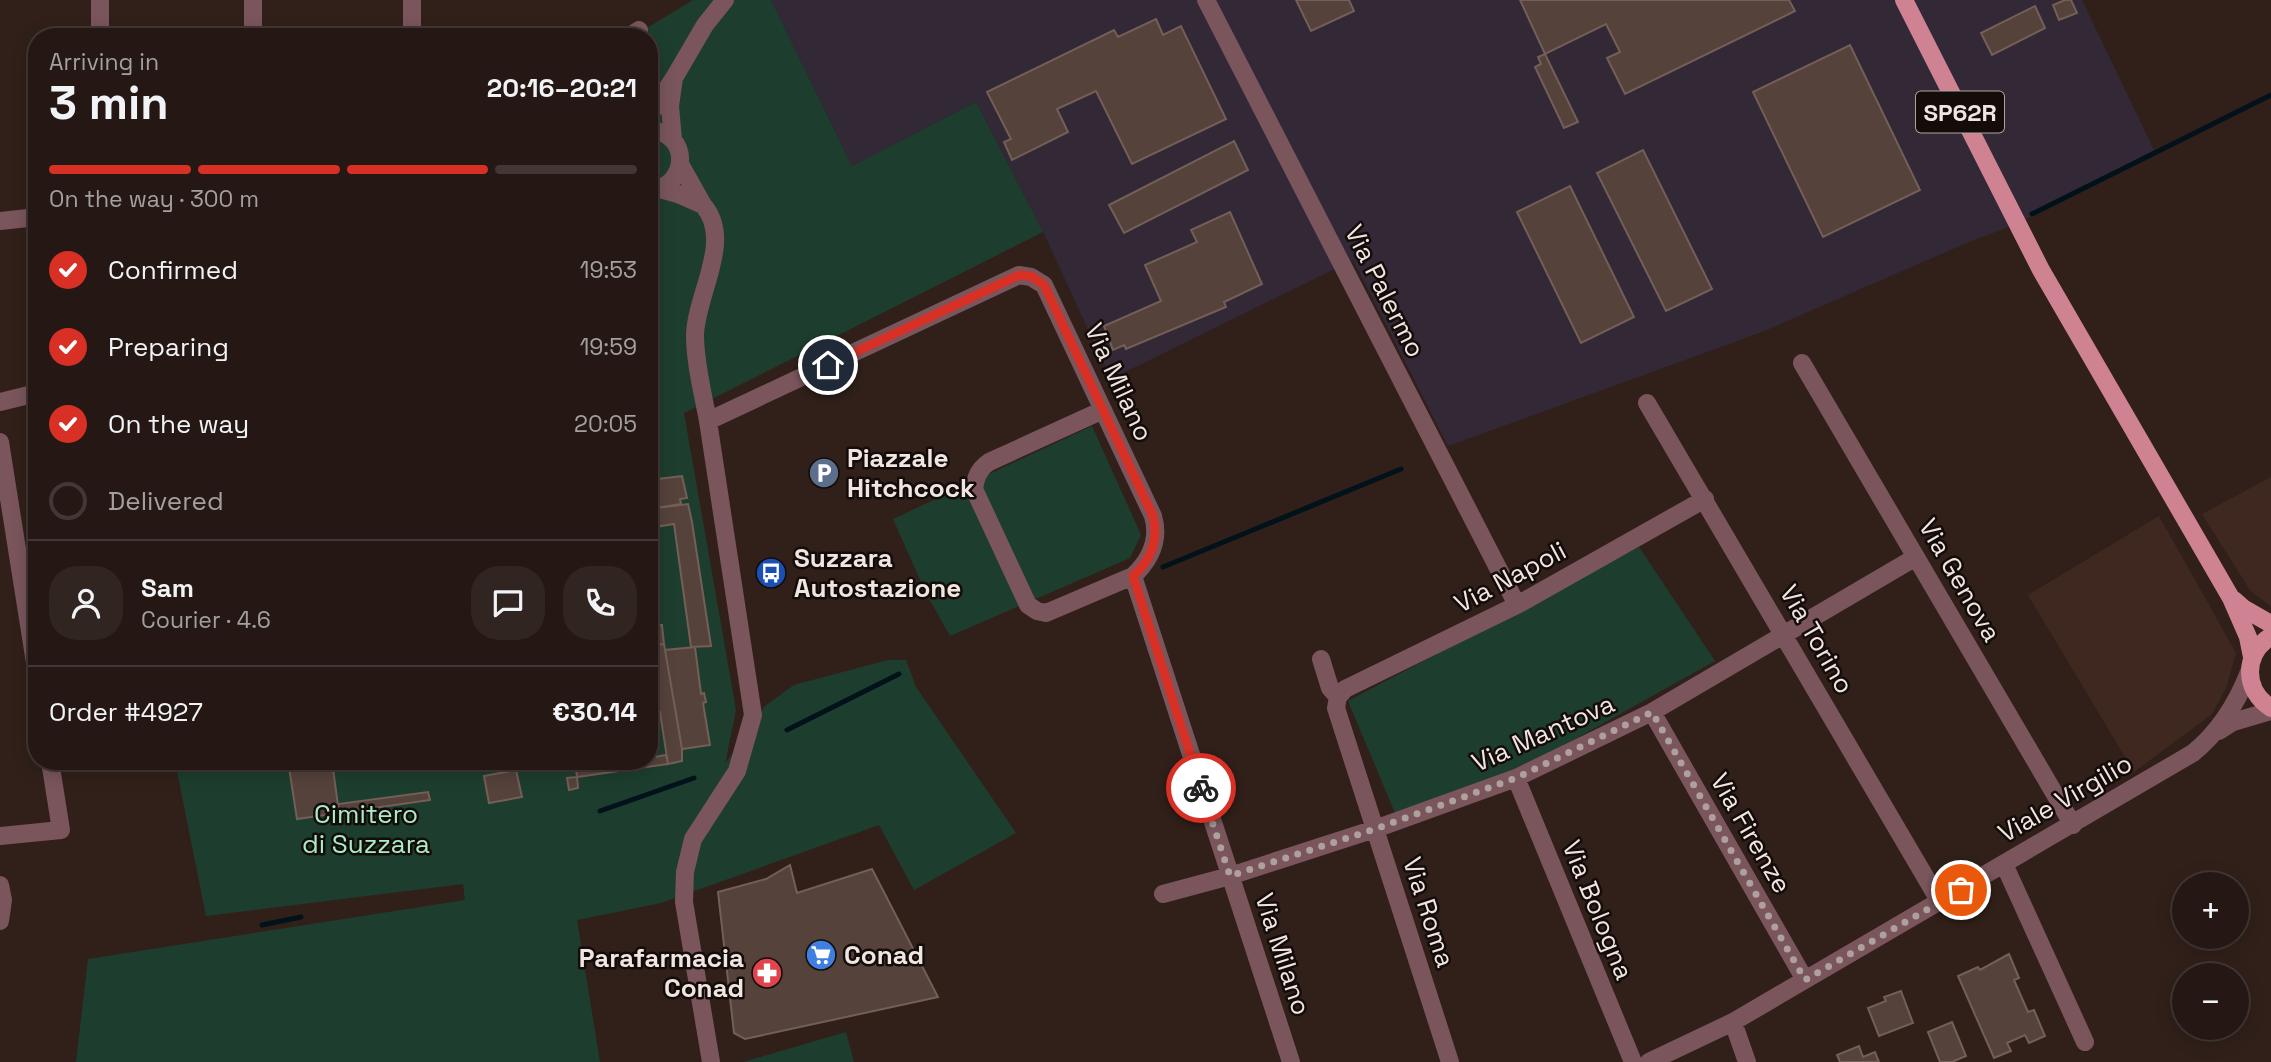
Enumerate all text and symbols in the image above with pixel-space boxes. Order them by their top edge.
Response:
text: Arriving in [49,47,159,77]
text: 20:16–20:21 [487,71,637,105]
text: 3 min [49,74,169,132]
road number: SP62R [1916,92,2004,132]
text: On the way · 300 m [49,184,259,214]
street label: Via Palermo [1337,219,1433,363]
icon: check [49,251,87,289]
text: Confirmed [108,253,238,287]
text: 19:53 [580,255,637,285]
street label: Via Milano [1077,318,1161,446]
icon: check [49,328,87,366]
text: Preparing [108,330,229,364]
text: 19:59 [580,332,637,362]
pin [798,335,858,395]
icon: home [809,346,847,384]
icon: check [49,405,87,443]
text: On the way [108,407,249,441]
text: 20:05 [574,409,637,439]
place label: Piazzale Hitchcock [847,441,975,505]
parking icon: Piazzale Hitchcock [807,456,841,490]
text: Delivered [108,484,224,518]
street label: Via Genova [1911,512,2009,648]
street label: Via Napoli [1448,533,1572,621]
place label: Suzzara Autostazione [794,541,961,605]
bus stop icon: Suzzara Autostazione [754,556,788,590]
button: person [49,566,123,640]
button: chat [471,566,545,640]
button: phone [563,566,637,640]
text: Sam [141,571,194,605]
street label: Via Torino [1772,578,1862,700]
text: Courier · 4.6 [141,605,271,635]
street label: Via Mantova [1466,686,1620,780]
text: Order #4927 [49,695,203,729]
text: €30.14 [552,695,637,729]
street label: Viale Virgilio [1992,746,2138,850]
courier [1166,753,1236,823]
street label: Via Firenze [1703,767,1799,899]
icon: bike [1182,769,1220,807]
park label: Cimitero di Suzzara [302,797,430,861]
street label: Via Bologna [1555,835,1641,985]
street label: Via Roma [1395,853,1463,971]
pin [1931,860,1991,920]
icon: bag [1942,871,1980,909]
map controls [2172,872,2249,1040]
button: + [2172,872,2249,949]
street label: Via Milano [1247,889,1319,1019]
supermarket icon: Conad [804,938,838,972]
place label: Conad [844,938,924,972]
place label: Parafarmacia Conad [579,941,744,1005]
pharmacy icon: Parafarmacia Conad [750,956,784,990]
button: − [2172,963,2249,1040]

